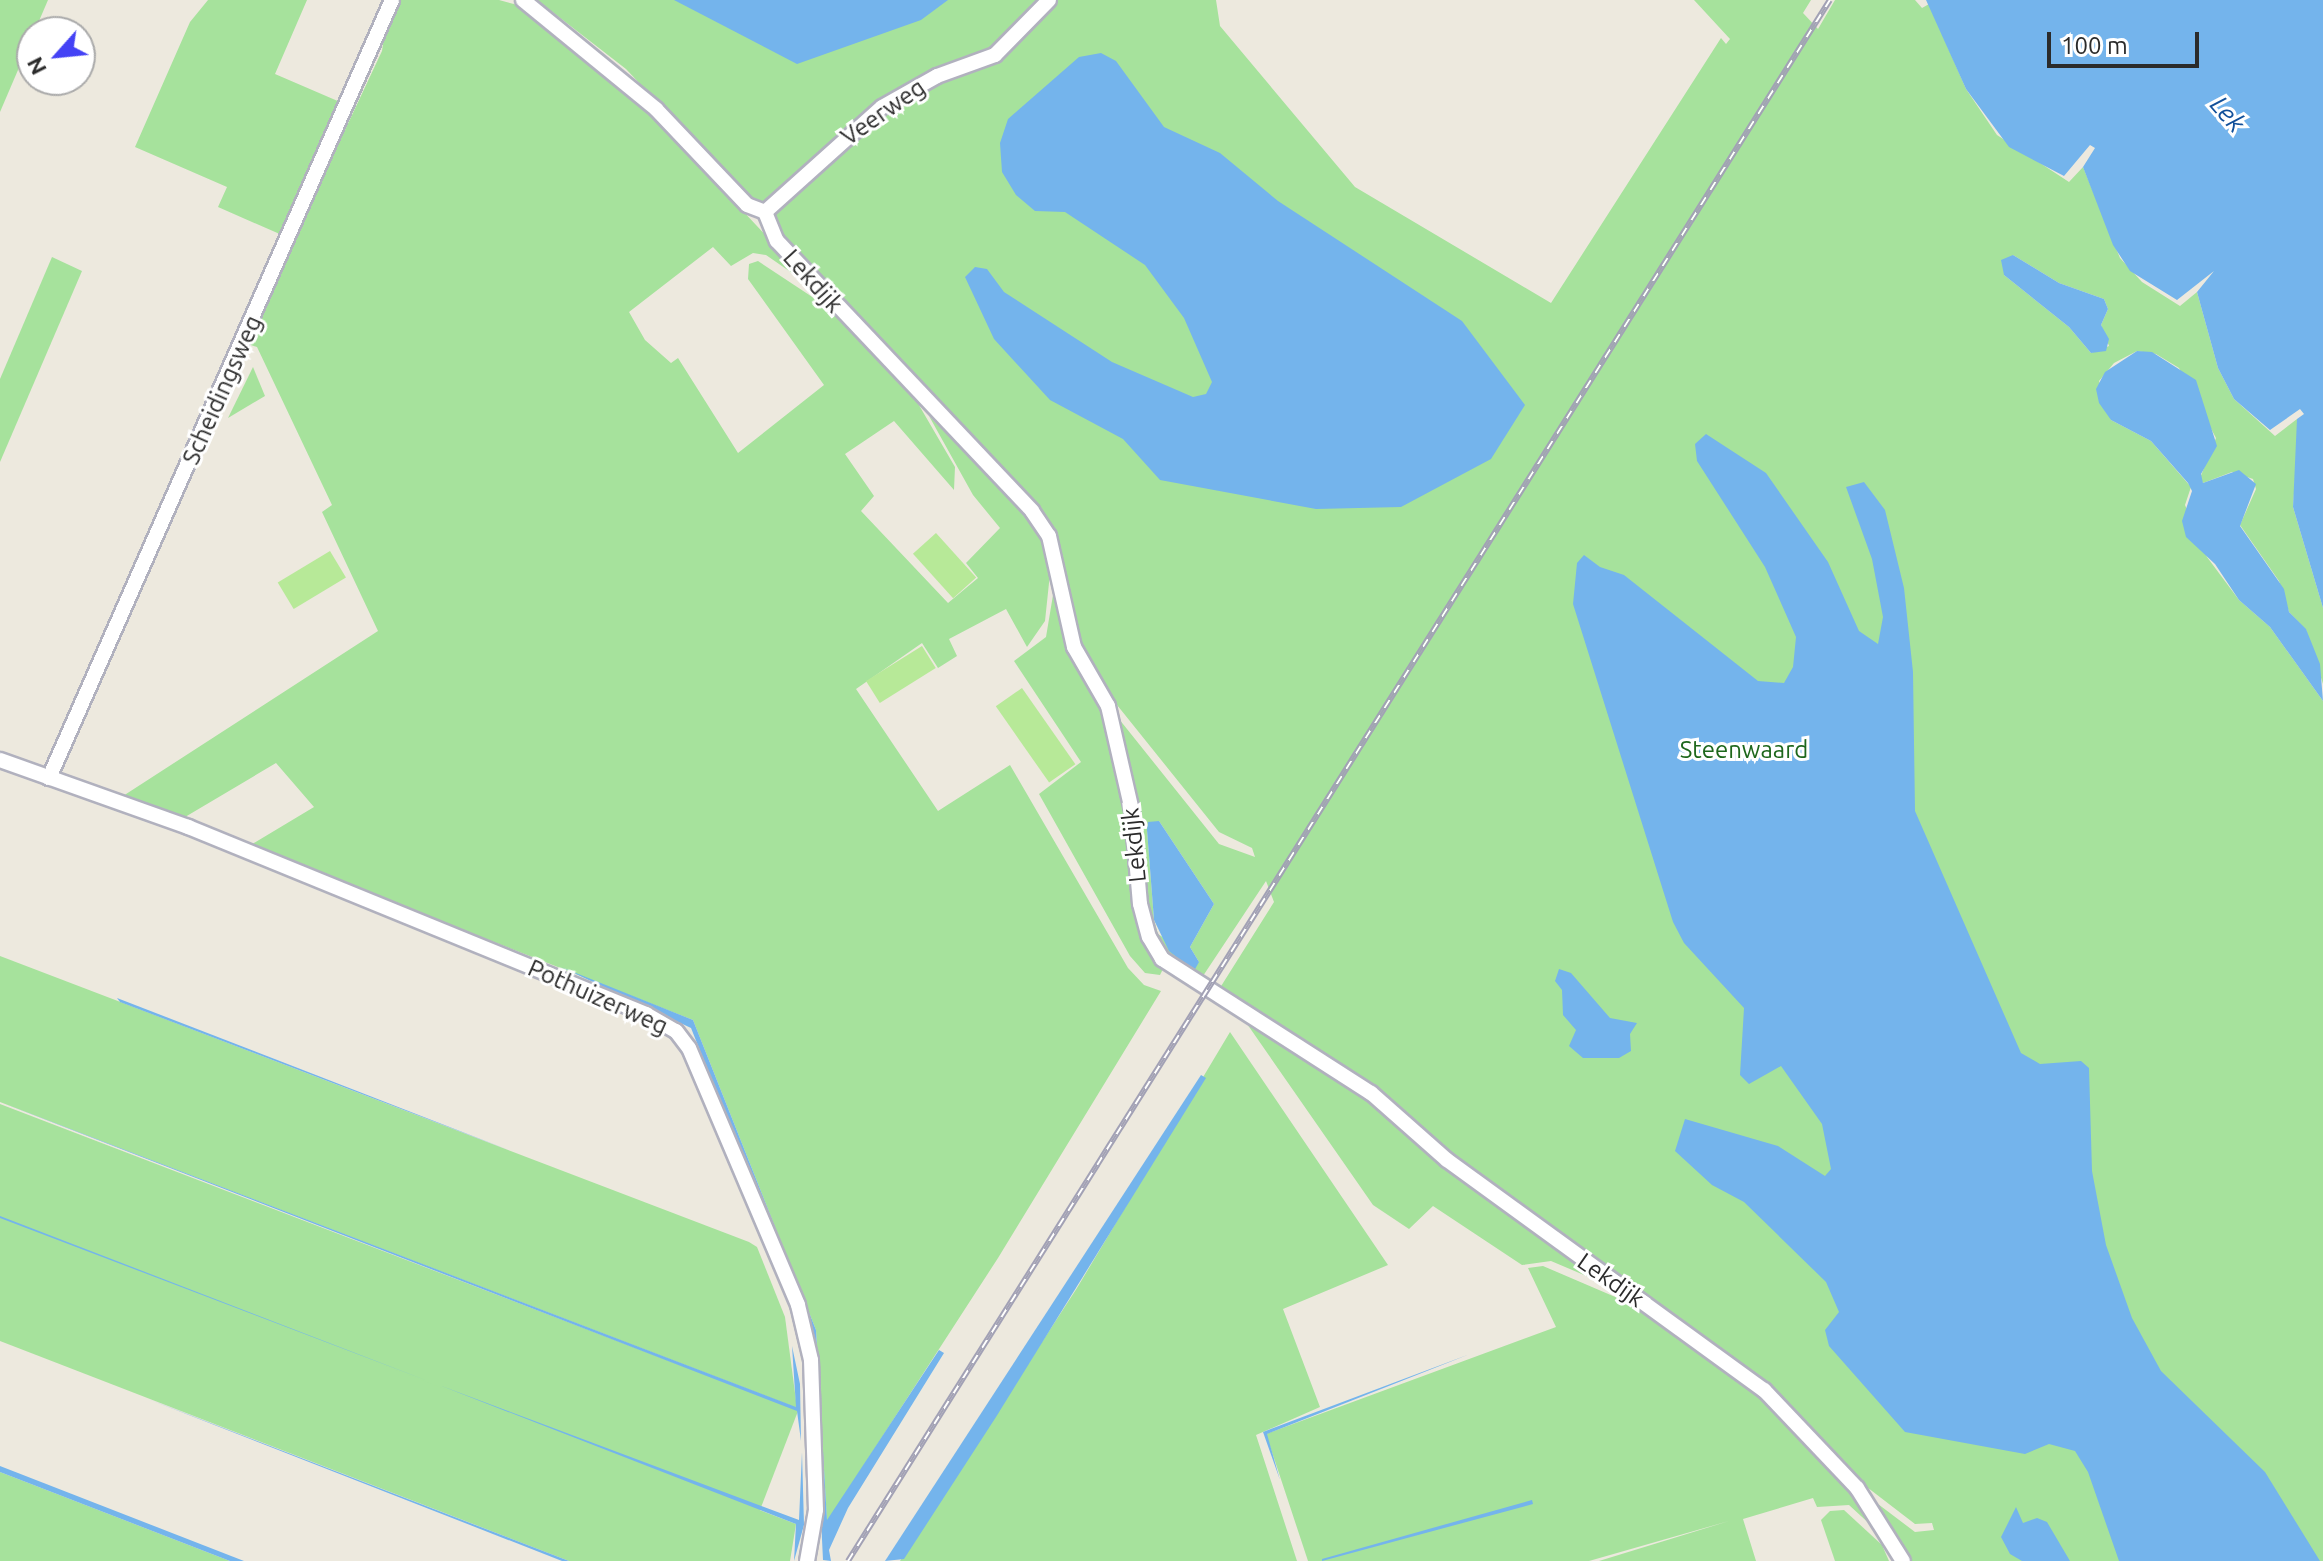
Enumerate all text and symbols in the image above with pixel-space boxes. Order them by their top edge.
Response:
north arrow [16,16,96,96]
scale bar [2051,16,2203,66]
text: 100 m [2061,32,2128,59]
text: N [21,53,51,79]
street label: Veerweg [835,73,931,151]
water label: Lek [2204,89,2252,139]
street label: Lekdijk [777,243,849,319]
street label: Scheidingsweg [176,311,268,469]
park label: Steenwaard [1680,736,1808,764]
street label: Lekdijk [1116,806,1152,884]
street label: Pothuizerweg [524,953,672,1041]
street label: Lekdijk [1572,1247,1650,1313]

